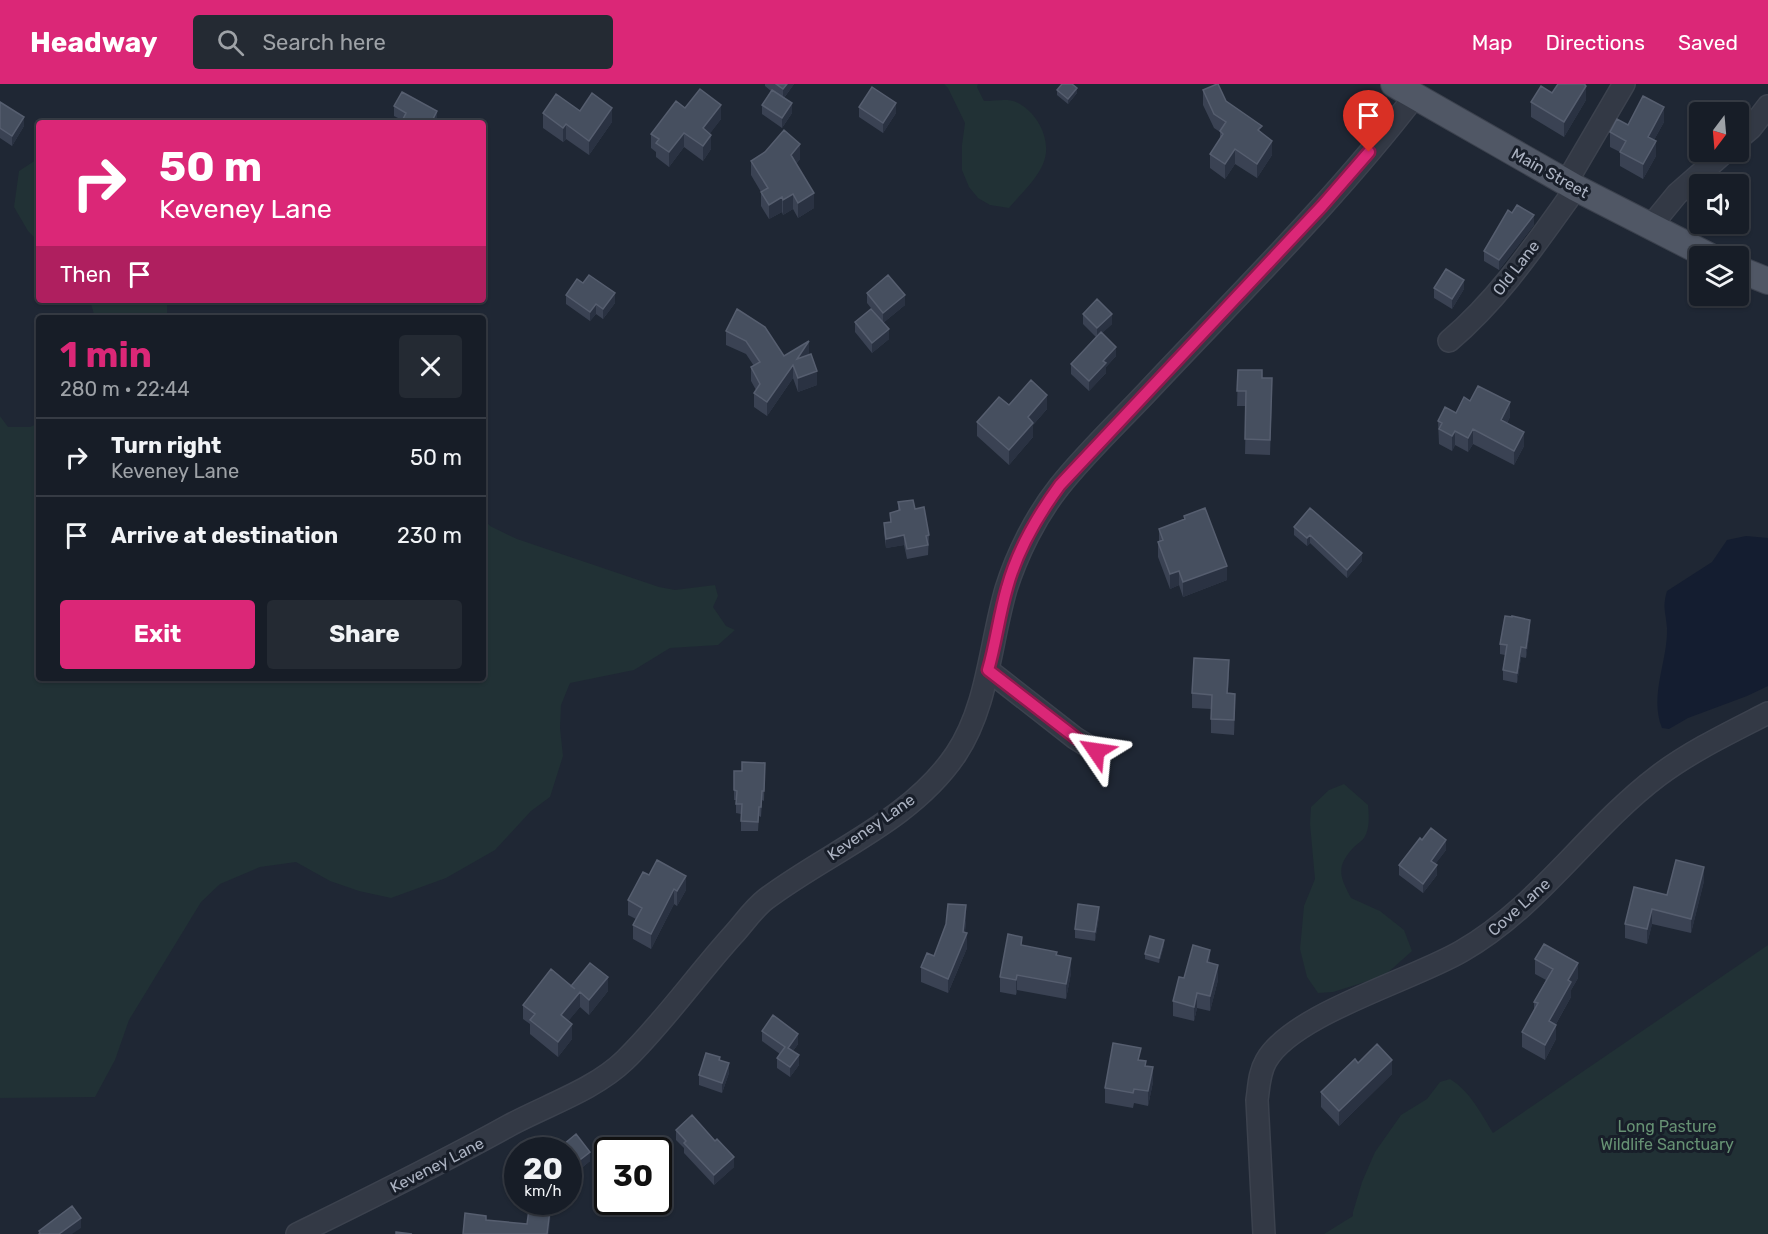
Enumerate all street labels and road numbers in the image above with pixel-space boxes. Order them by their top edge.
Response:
street label: Main Street [1508,144,1592,202]
street label: Old Lane [1489,237,1543,299]
street label: Keveney Lane [824,790,918,864]
street label: Cove Lane [1484,874,1554,940]
street label: Keveney Lane [387,1133,487,1197]

